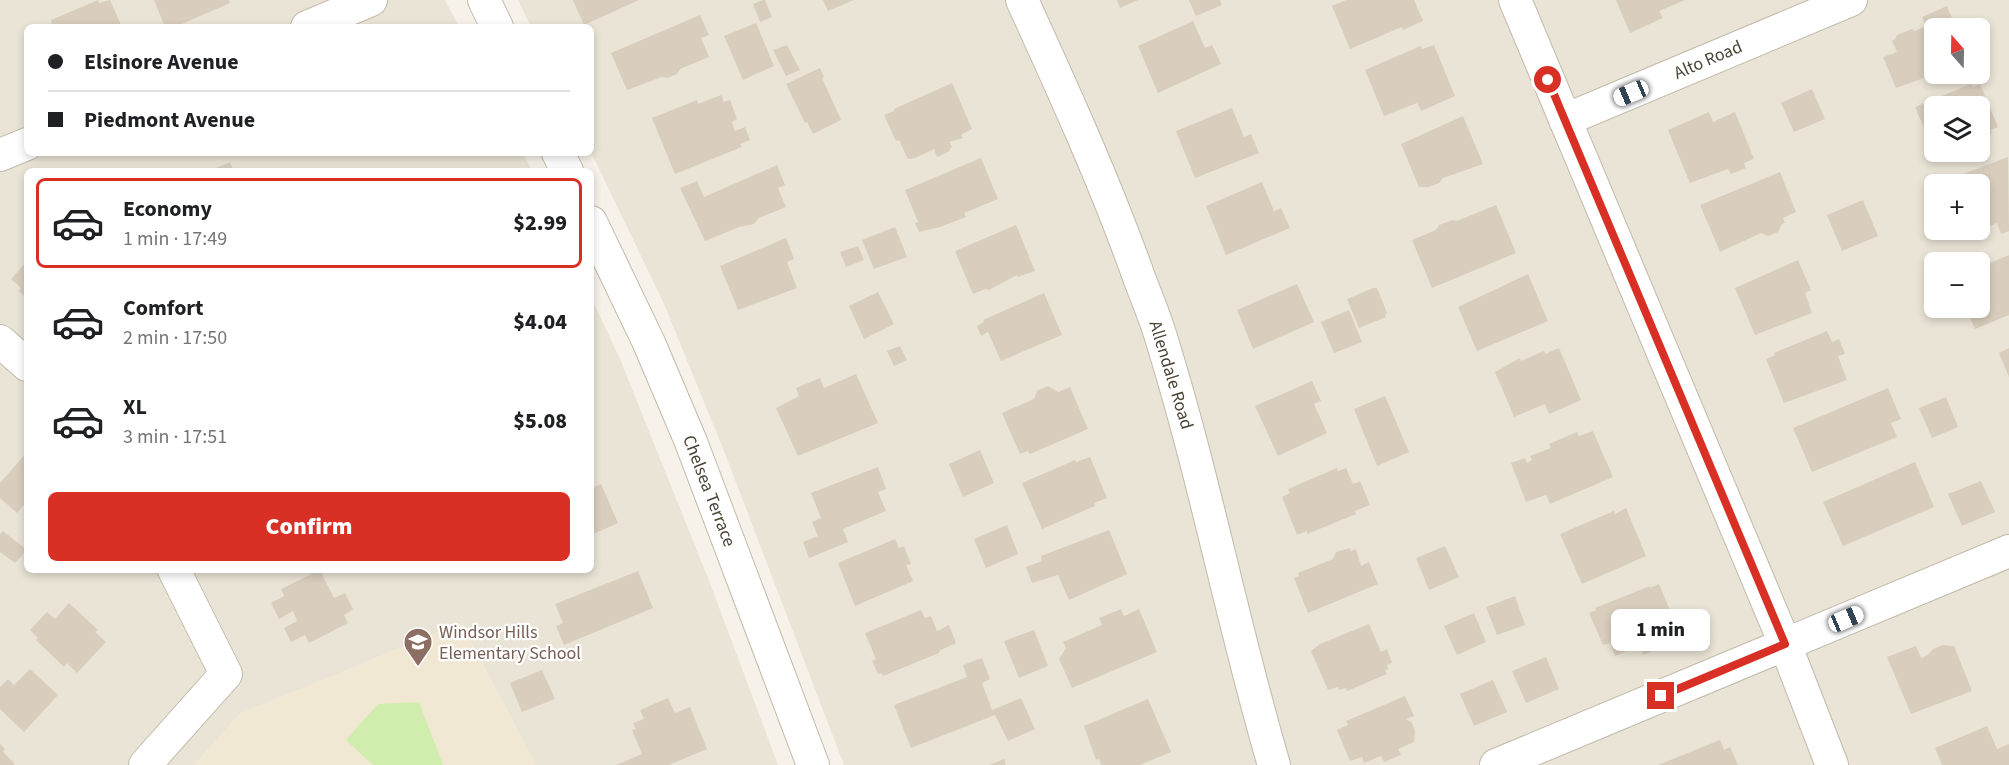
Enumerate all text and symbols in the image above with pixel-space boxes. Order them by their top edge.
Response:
north arrow [1924,18,1990,84]
map controls [1924,18,1990,318]
street label: Alto Road [1670,34,1746,86]
text: Elsinore Avenue [84,46,239,78]
route start [1534,66,1561,93]
car [1611,78,1651,108]
button: layers [1924,96,1990,162]
text: Piedmont Avenue [84,104,255,136]
button: + [1924,174,1990,240]
text: Economy [123,193,212,225]
icon: car [51,196,105,250]
text: $2.99 [513,207,567,239]
text: 1 min · 17:49 [123,225,227,253]
button: − [1924,252,1990,318]
text: Comfort [123,292,204,324]
icon: car [51,295,105,349]
text: $4.04 [513,306,567,338]
street label: Allendale Road [1143,318,1199,432]
text: 2 min · 17:50 [123,324,227,352]
text: XL [123,391,147,423]
icon: car [51,394,105,448]
text: $5.08 [513,405,567,437]
text: 3 min · 17:51 [123,423,227,451]
street label: Chelsea Terrace [676,432,742,551]
button: Confirm [48,492,570,561]
car [1826,604,1866,634]
callout: 1 min [1612,609,1710,651]
text: 1 min [1636,616,1685,644]
place label: Windsor Hills Elementary School [439,620,581,666]
school or university icon: Windsor Hills Elementary School [402,626,434,668]
route end [1647,682,1674,709]

